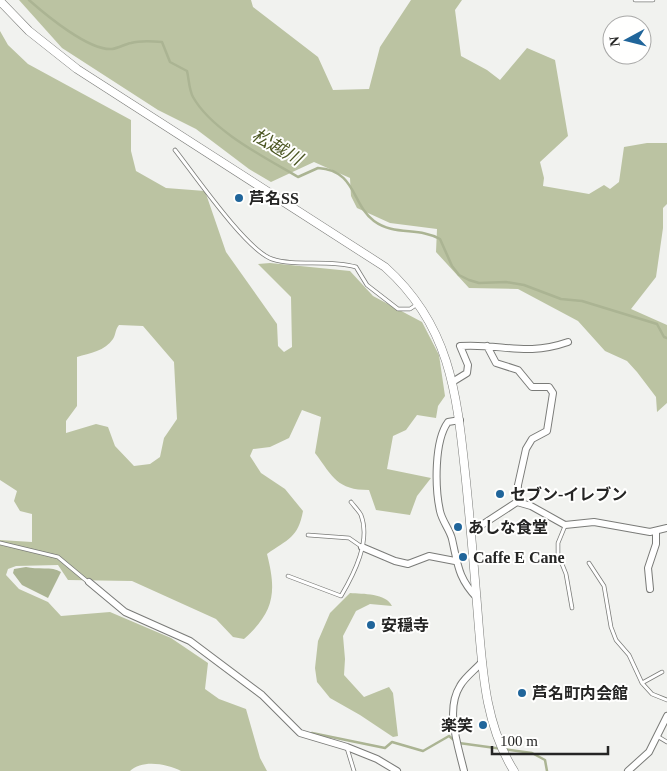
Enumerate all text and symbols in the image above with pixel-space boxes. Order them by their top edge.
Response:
north arrow [602,15,652,65]
text: N [607,36,623,47]
water label: 松越川 [249,125,307,170]
place label: 芦名SS [249,190,299,207]
marker: 芦名SS [233,192,245,204]
place label: セブン-イレブン [510,486,627,503]
marker: セブン-イレブン [494,488,506,500]
place label: あしな食堂 [468,519,548,536]
marker: あしな食堂 [452,521,464,533]
place label: Caffe E Cane [473,549,565,566]
marker: Caffe E Cane [457,551,469,563]
place label: 安穏寺 [381,617,429,634]
marker: 安穏寺 [365,619,377,631]
place label: 芦名町内会館 [532,685,628,702]
marker: 芦名町内会館 [516,687,528,699]
place label: 楽笑 [441,717,473,734]
marker: 楽笑 [477,719,489,731]
scale bar [492,724,608,756]
text: 100 m [500,733,538,749]

